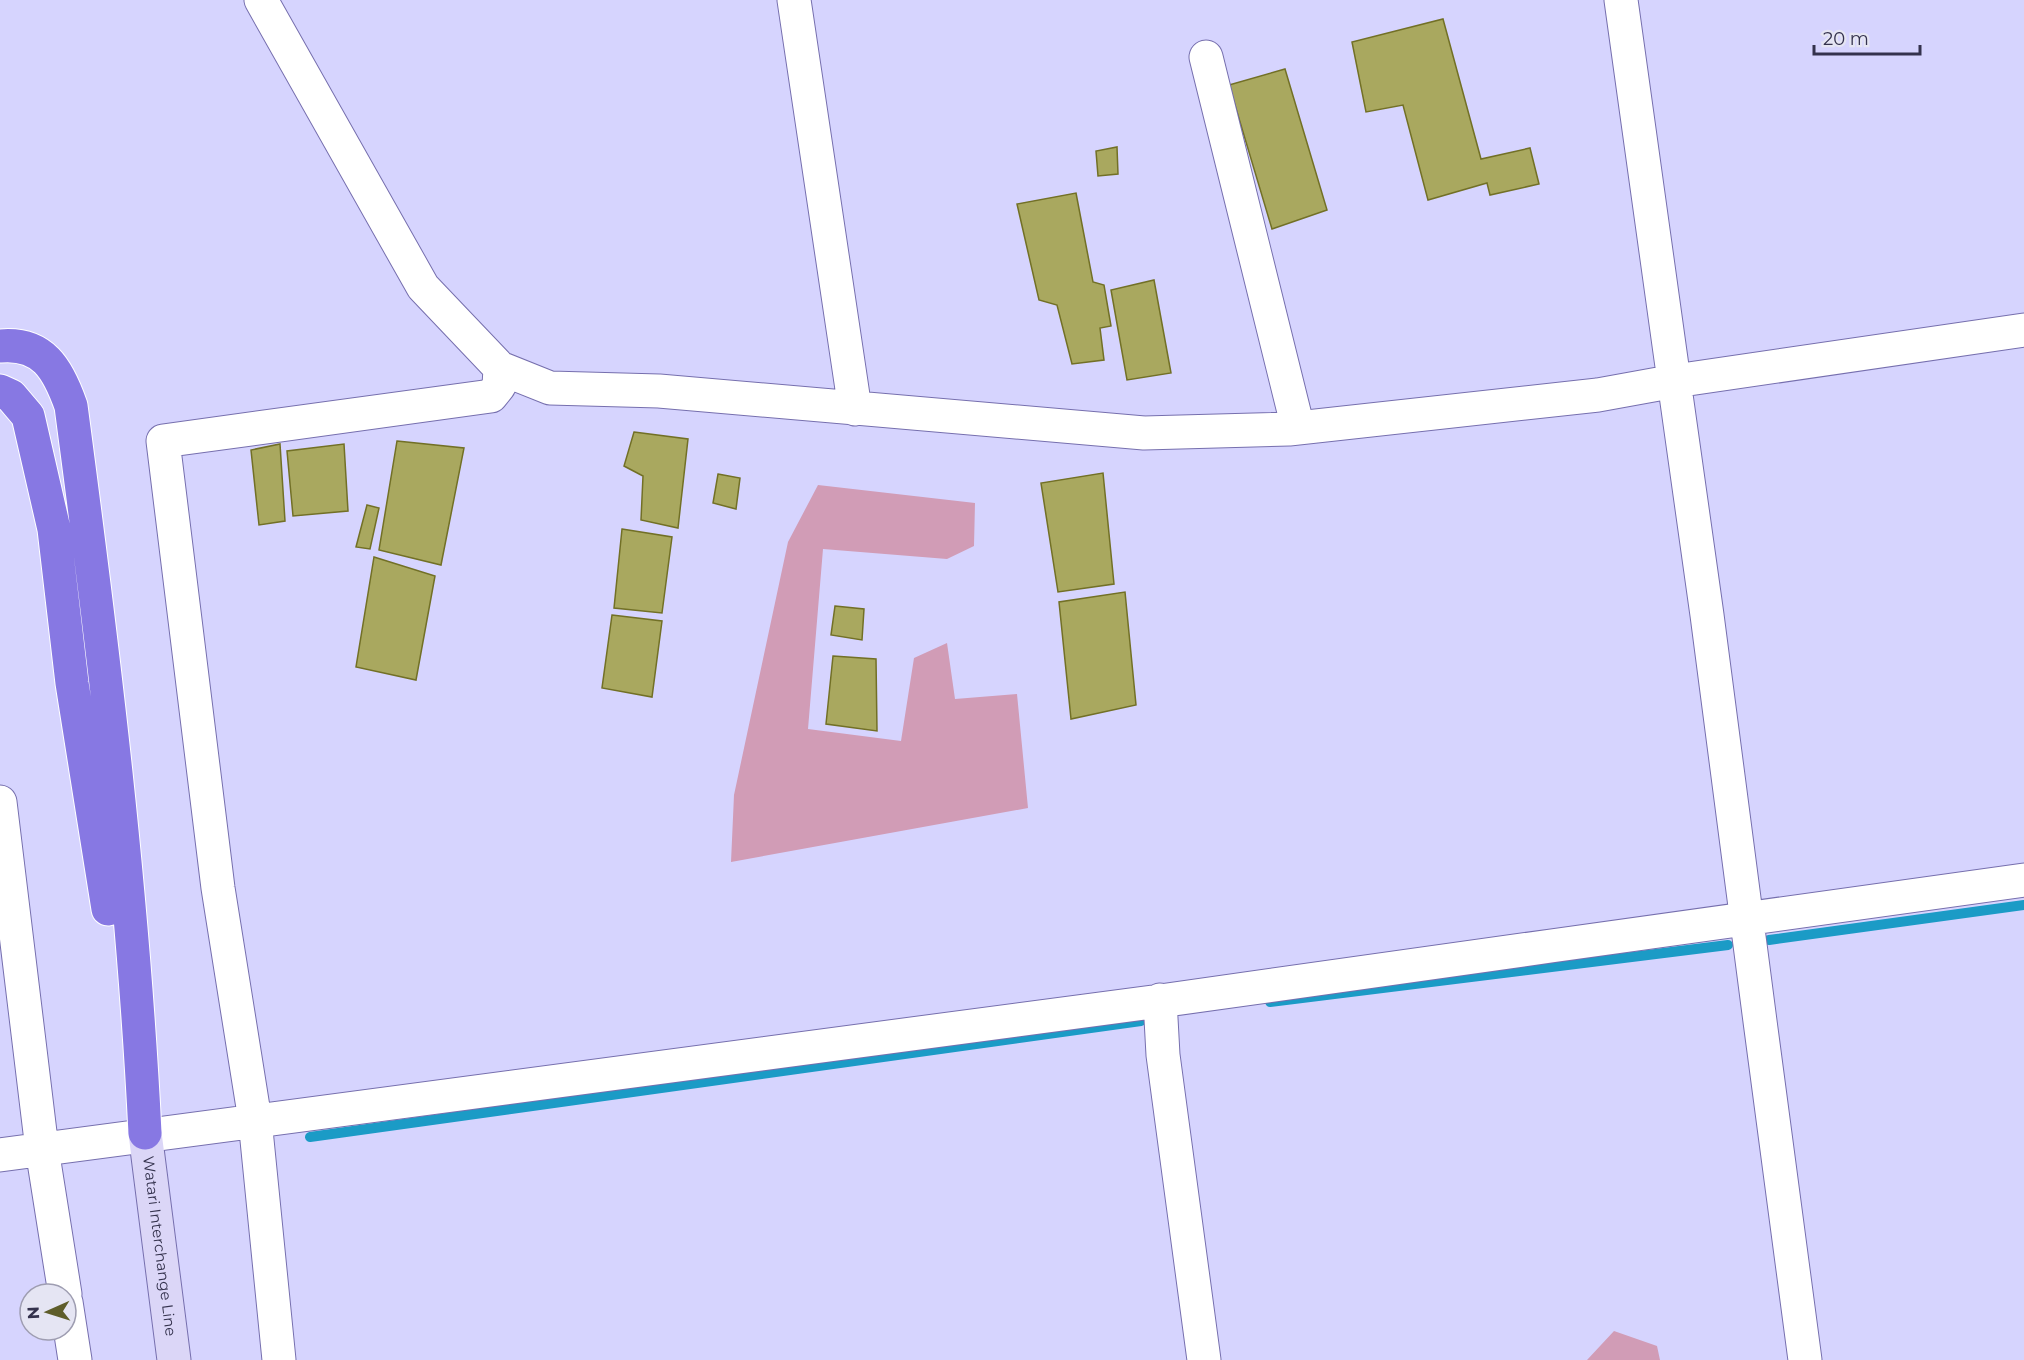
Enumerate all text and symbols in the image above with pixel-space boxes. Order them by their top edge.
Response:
scale bar [1814,18,1920,56]
text: 20 m [1823,28,1869,50]
street label: Watari Interchange Line [139,1155,181,1337]
north arrow [18,1282,78,1342]
text: N [24,1306,43,1320]

